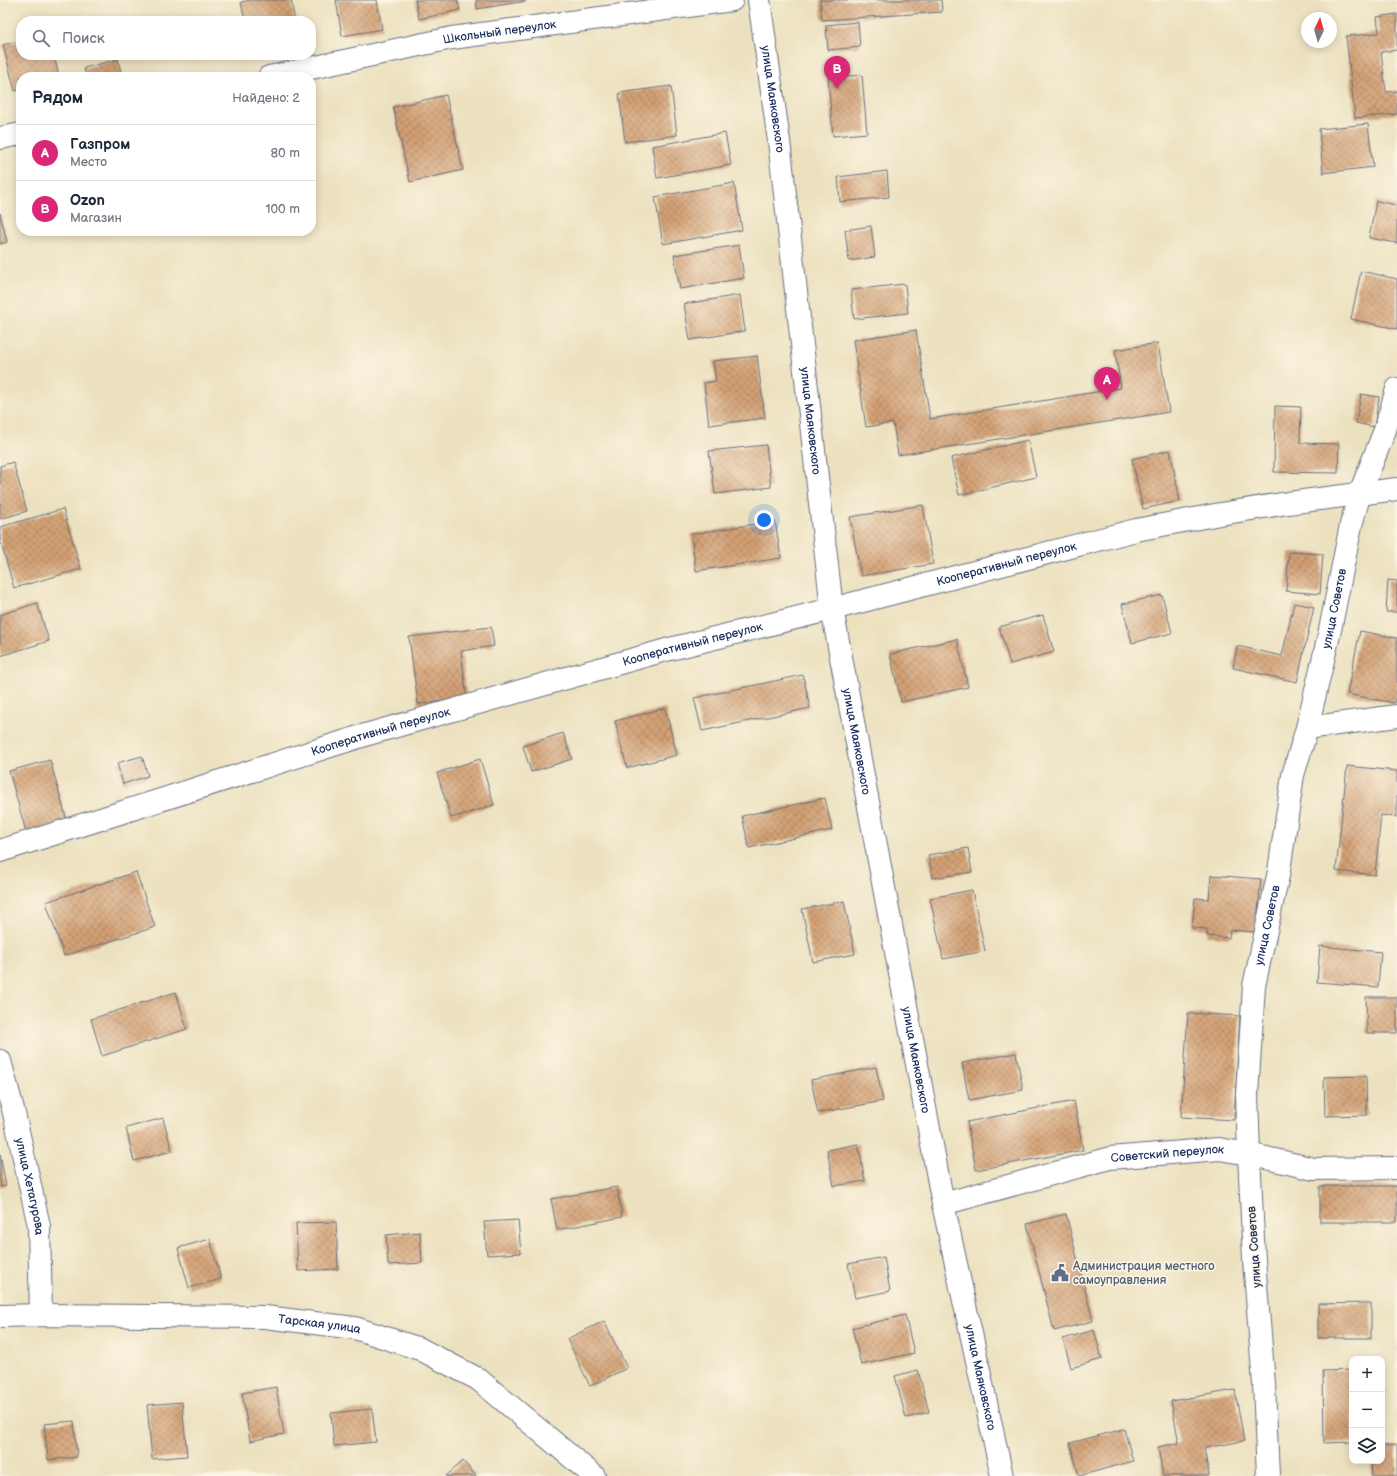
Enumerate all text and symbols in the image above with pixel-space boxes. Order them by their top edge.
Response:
north arrow [1301,12,1337,48]
search box [16,16,316,60]
street label: Школьный переулок [441,17,558,48]
icon: search [30,27,52,49]
text: Поиск [62,29,105,48]
street label: улица Маяковского [758,45,787,153]
pin: B [824,56,850,89]
text: Рядом [32,88,83,108]
text: Найдено: 2 [232,90,300,106]
text: Газпром [70,135,130,154]
text: A [41,145,49,161]
text: 80 m [271,145,300,161]
text: Место [70,154,107,170]
text: Ozon [70,191,105,210]
text: B [40,201,50,217]
text: 100 m [265,201,300,217]
text: Магазин [70,210,122,226]
street label: улица Маяковского [797,366,824,475]
pin: A [1094,367,1120,400]
your location [754,510,774,530]
street label: Кооперативный переулок [935,539,1079,590]
street label: улица Советов [1319,567,1350,651]
street label: Кооперативный переулок [621,619,765,670]
street label: улица Маяковского [839,687,873,796]
street label: Кооперативный переулок [309,704,452,760]
street label: улица Советов [1252,883,1284,967]
street label: улица Маяковского [898,1005,933,1114]
street label: улица Хетагурова [12,1136,46,1235]
street label: Советский переулок [1110,1142,1226,1166]
street label: улица Советов [1244,1205,1265,1288]
place label: Администрация местного самоуправления [1072,1259,1214,1288]
public building icon: Администрация местного самоуправления [1050,1263,1070,1283]
street label: Тарская улица [277,1312,363,1337]
street label: улица Маяковского [961,1323,999,1432]
map controls [1349,1356,1385,1464]
button: + [1349,1356,1385,1392]
button: − [1349,1392,1385,1428]
button: layers [1349,1428,1385,1464]

